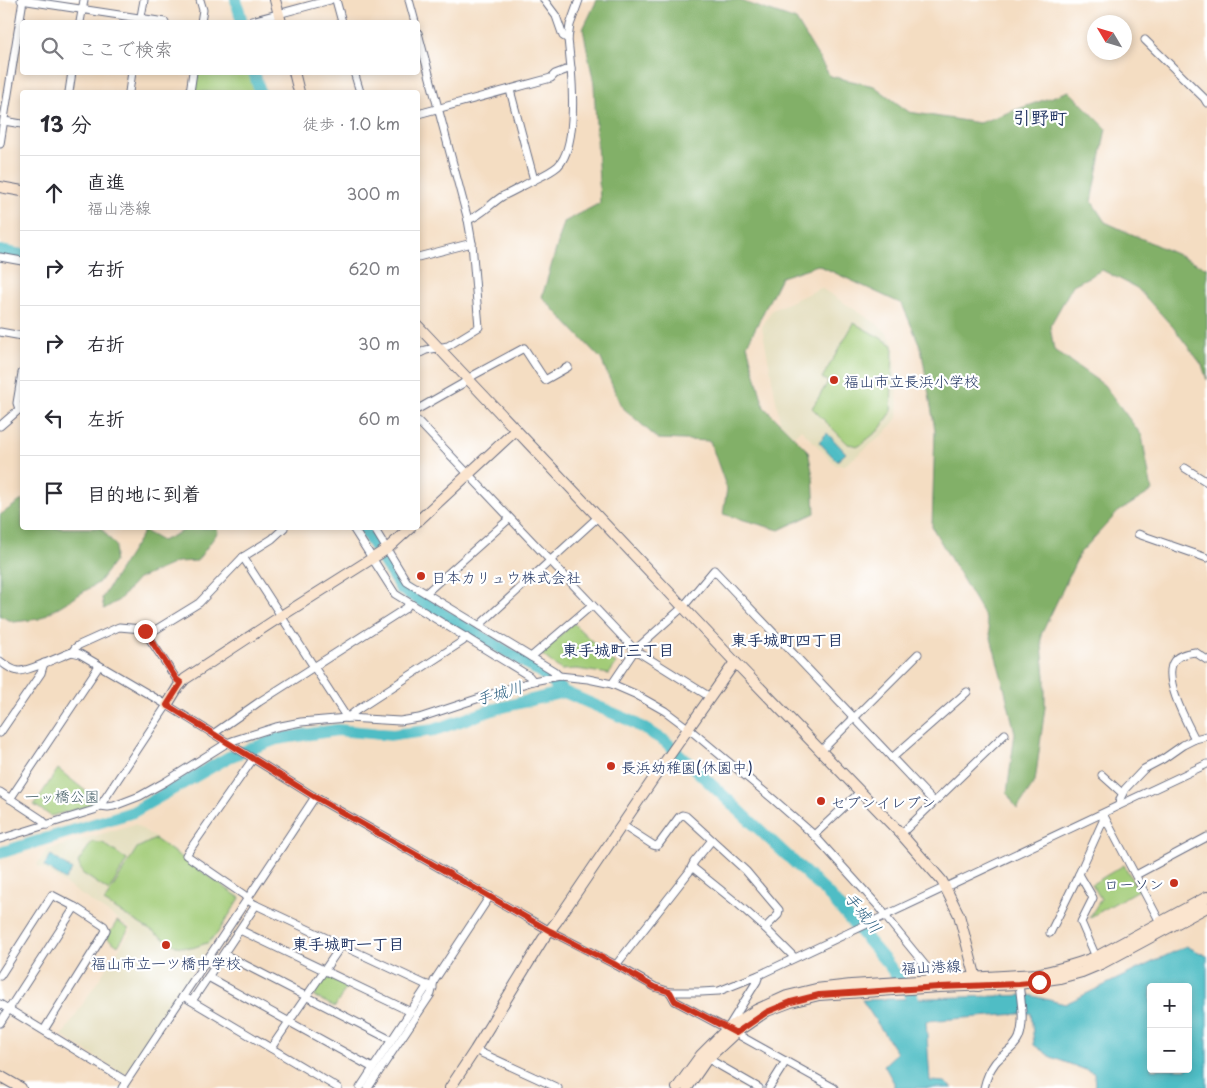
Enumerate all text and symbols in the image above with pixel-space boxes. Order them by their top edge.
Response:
north arrow [1087,15,1132,60]
search box [20,20,420,75]
icon: search [38,34,66,62]
text: ここで検索 [78,34,173,62]
district label: 引野町 [1013,103,1067,130]
text: 13 分 [40,107,92,139]
text: 徒歩 · 1.0 km [303,111,400,135]
text: 直進 [87,167,125,195]
icon: ahead [40,179,68,207]
text: 300 m [346,181,400,205]
text: 福山港線 [87,195,151,219]
icon: right [40,254,68,282]
text: 右折 [87,254,125,282]
text: 620 m [348,256,400,280]
icon: right [40,329,68,357]
text: 右折 [87,329,125,357]
text: 30 m [358,331,400,355]
place label: 福山市立長浜小学校 [844,369,979,392]
marker: 福山市立長浜小学校 [828,374,840,386]
icon: left [40,404,68,432]
text: 左折 [87,404,125,432]
text: 60 m [358,406,400,430]
icon: arrive [40,479,68,507]
text: 目的地に到着 [87,479,201,507]
place label: 日本カリュウ株式会社 [431,565,581,588]
marker: 日本カリュウ株式会社 [415,570,427,582]
route end [134,620,157,643]
district label: 東手城町四丁目 [731,627,843,651]
district label: 東手城町三丁目 [562,637,674,661]
water label: 手城川 [473,674,525,710]
place label: 長浜幼稚園(休園中) [621,755,753,778]
marker: 長浜幼稚園(休園中) [605,760,617,772]
park label: 一ッ橋公園 [24,784,100,807]
place label: セブンイレブン [831,790,936,813]
marker: セブンイレブン [815,795,827,807]
place label: ローソン [1104,872,1164,895]
marker: ローソン [1168,877,1180,889]
water label: 手城川 [840,886,888,938]
district label: 東手城町一丁目 [292,931,404,955]
marker: 福山市立一ツ橋中学校 [160,939,172,951]
place label: 福山市立一ツ橋中学校 [91,951,241,974]
street label: 福山港線 [900,953,962,979]
route start [1028,971,1051,994]
map controls [1147,983,1192,1073]
button: + [1147,983,1192,1028]
button: − [1147,1028,1192,1073]

